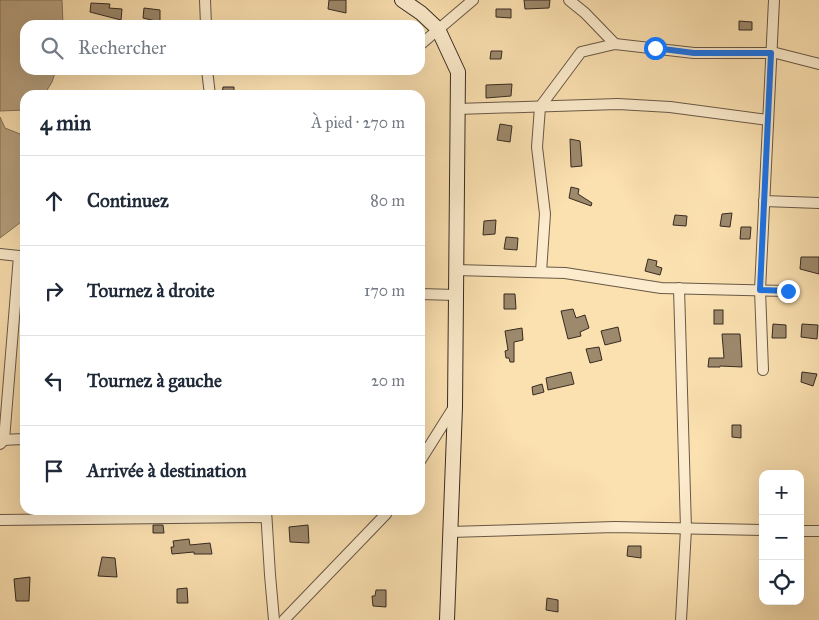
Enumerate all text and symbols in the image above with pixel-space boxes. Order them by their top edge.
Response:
search box [20,20,425,75]
icon: search [38,34,66,62]
text: Rechercher [78,36,166,59]
route start [644,37,667,60]
text: 4 min [40,110,91,136]
text: À pied · 270 m [311,113,405,132]
icon: ahead [40,187,68,215]
text: Continuez [87,189,169,212]
text: 80 m [370,191,405,210]
icon: right [40,277,68,305]
text: Tournez à droite [87,279,215,302]
route end [777,280,800,303]
text: 170 m [364,281,405,300]
icon: left [40,367,68,395]
text: Tournez à gauche [87,369,222,392]
text: 20 m [371,371,405,390]
icon: arrive [40,457,68,485]
text: Arrivée à destination [87,459,246,482]
map controls [759,470,804,605]
button: + [759,470,804,515]
button: − [759,515,804,560]
button: locate [759,560,804,605]

